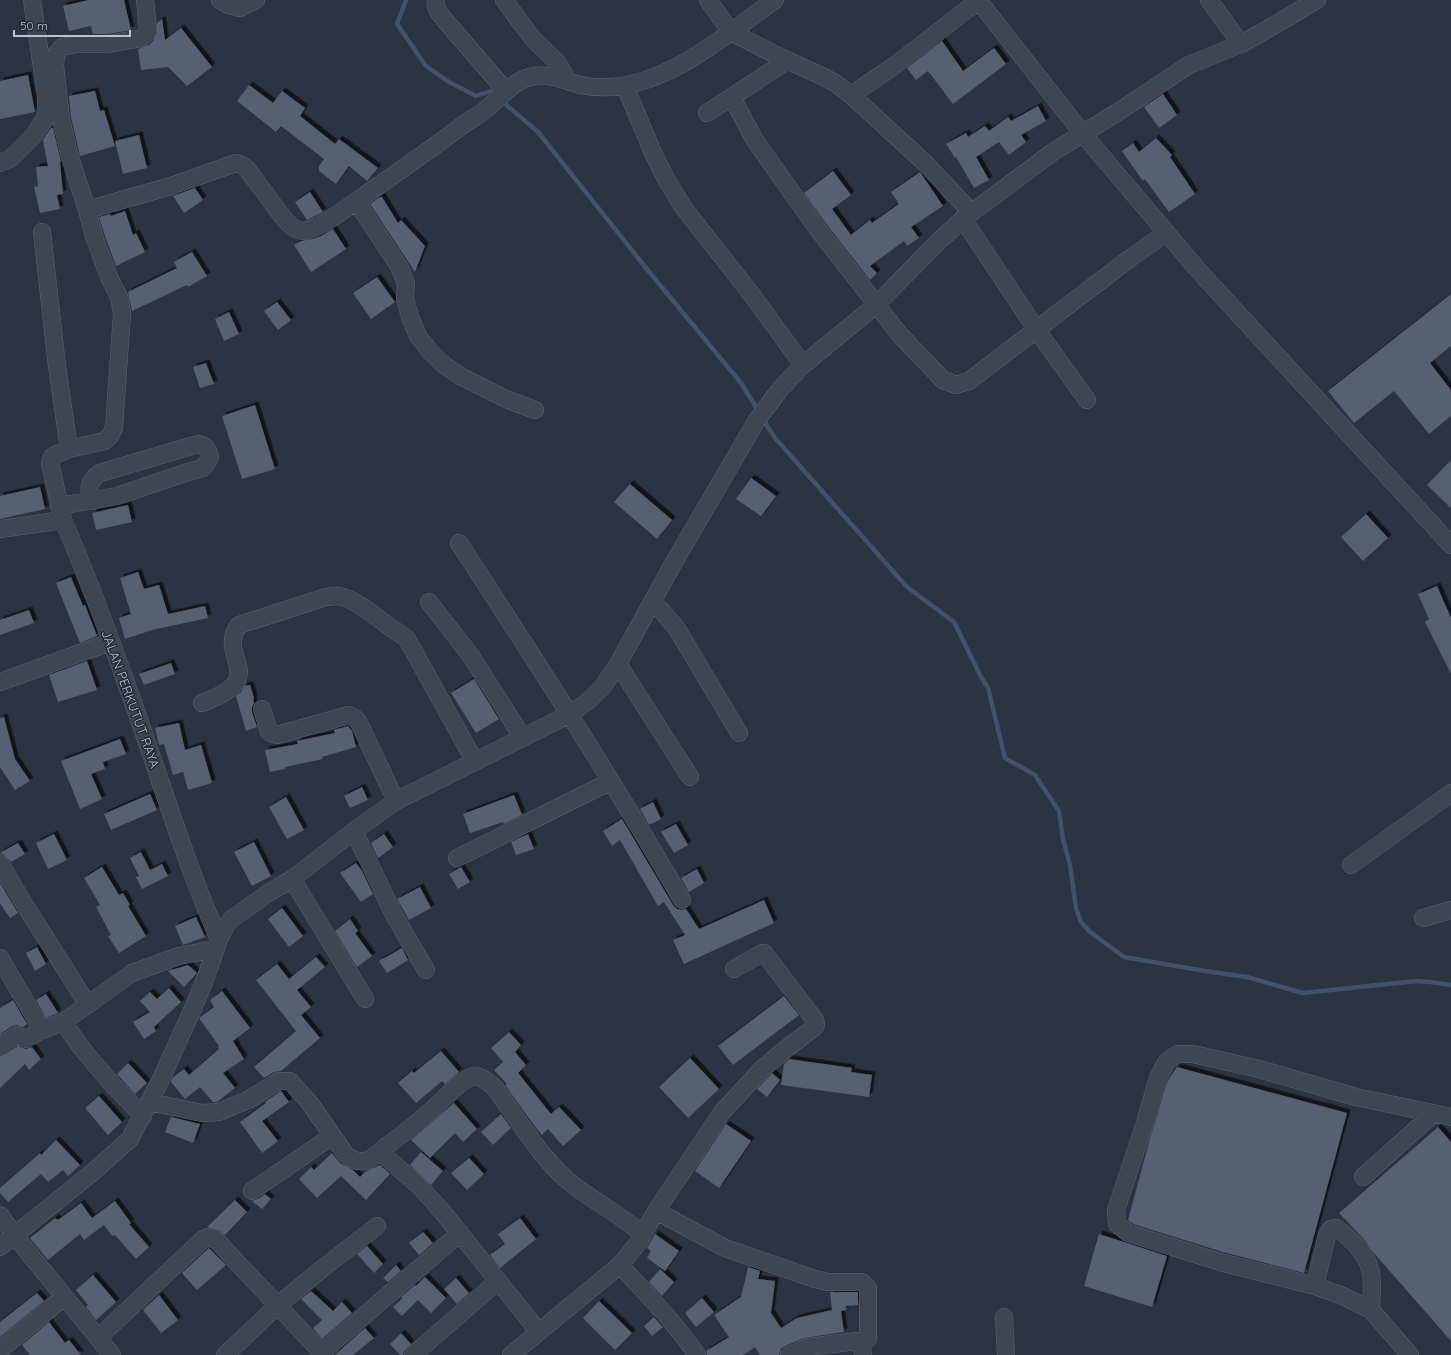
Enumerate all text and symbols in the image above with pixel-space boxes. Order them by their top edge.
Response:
scale bar [14,12,130,38]
text: 50 m [20,18,48,33]
street label: JALAN PERKUTUT RAYA [99,628,164,771]

